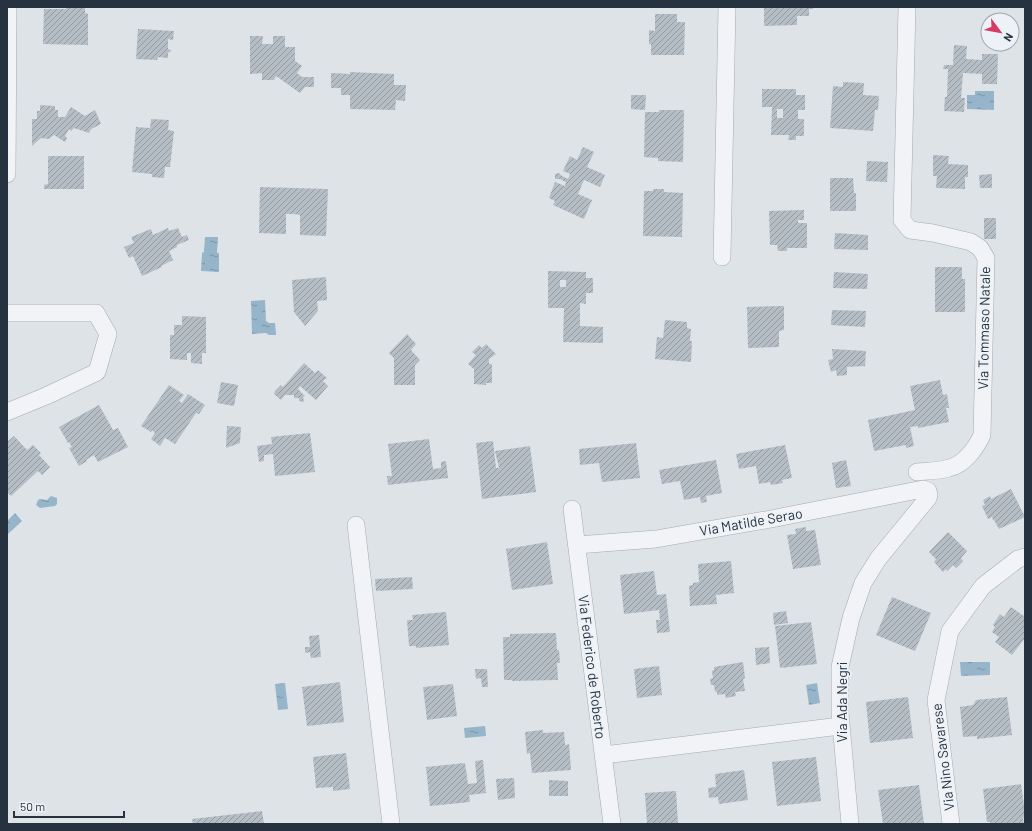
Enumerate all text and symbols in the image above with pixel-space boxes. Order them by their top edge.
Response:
north arrow [980,12,1020,52]
text: N [1001,31,1016,44]
street label: Via Tommaso Natale [974,266,993,390]
street label: Via Matilde Serao [698,504,804,539]
street label: Via Federico de Roberto [575,594,610,740]
street label: Via Ada Negri [833,662,850,742]
street label: Via Nino Savarese [927,702,958,812]
scale bar [14,793,124,819]
text: 50 m [20,799,45,813]

